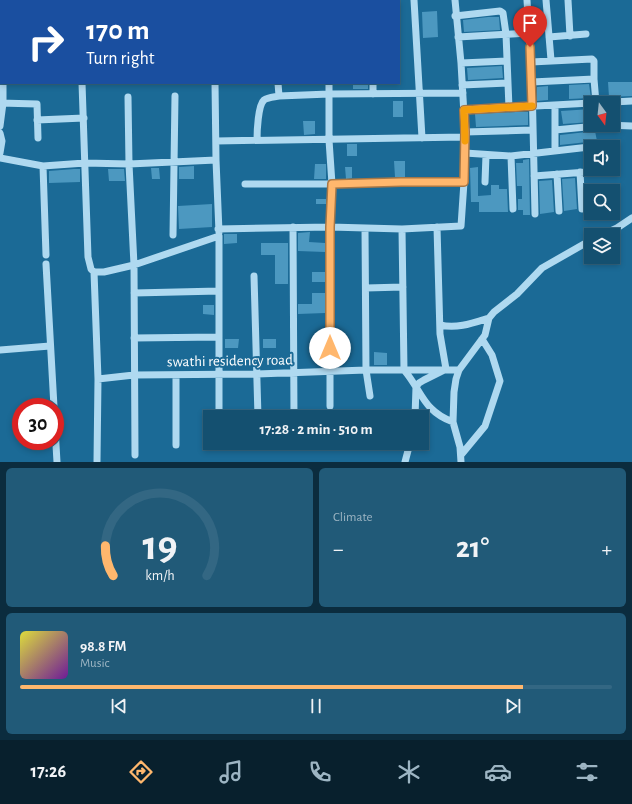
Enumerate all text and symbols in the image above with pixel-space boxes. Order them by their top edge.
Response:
pin [513,6,547,47]
icon: arrive [519,12,541,34]
icon: right [20,16,72,68]
text: 170 m [86,17,150,45]
text: Turn right [86,50,155,68]
north arrow [584,96,620,132]
map controls [584,96,620,264]
button: sound [584,140,620,176]
button: search [584,184,620,220]
button: layers [584,228,620,264]
position arrow [309,327,351,369]
street label: swathi residency road [167,352,293,370]
speed limit sign: 30 [12,398,64,450]
text: 17:28 · 2 min · 510 m [259,422,373,437]
text: Climate [333,511,372,524]
text: 19 [142,525,177,566]
text: 21° [456,533,489,563]
text: − [333,538,344,560]
text: + [601,538,612,560]
text: km/h [145,568,174,582]
text: 98.8 FM [80,639,126,654]
text: Music [80,657,110,670]
icon: previous [108,695,130,717]
icon: pause [305,695,327,717]
icon: next [502,695,524,717]
icon: directions [127,758,155,786]
icon: music [217,758,245,786]
icon: phone [306,758,334,786]
icon: climate [395,758,423,786]
icon: car [484,758,512,786]
icon: filters [573,758,601,786]
text: 17:26 [31,763,66,781]

